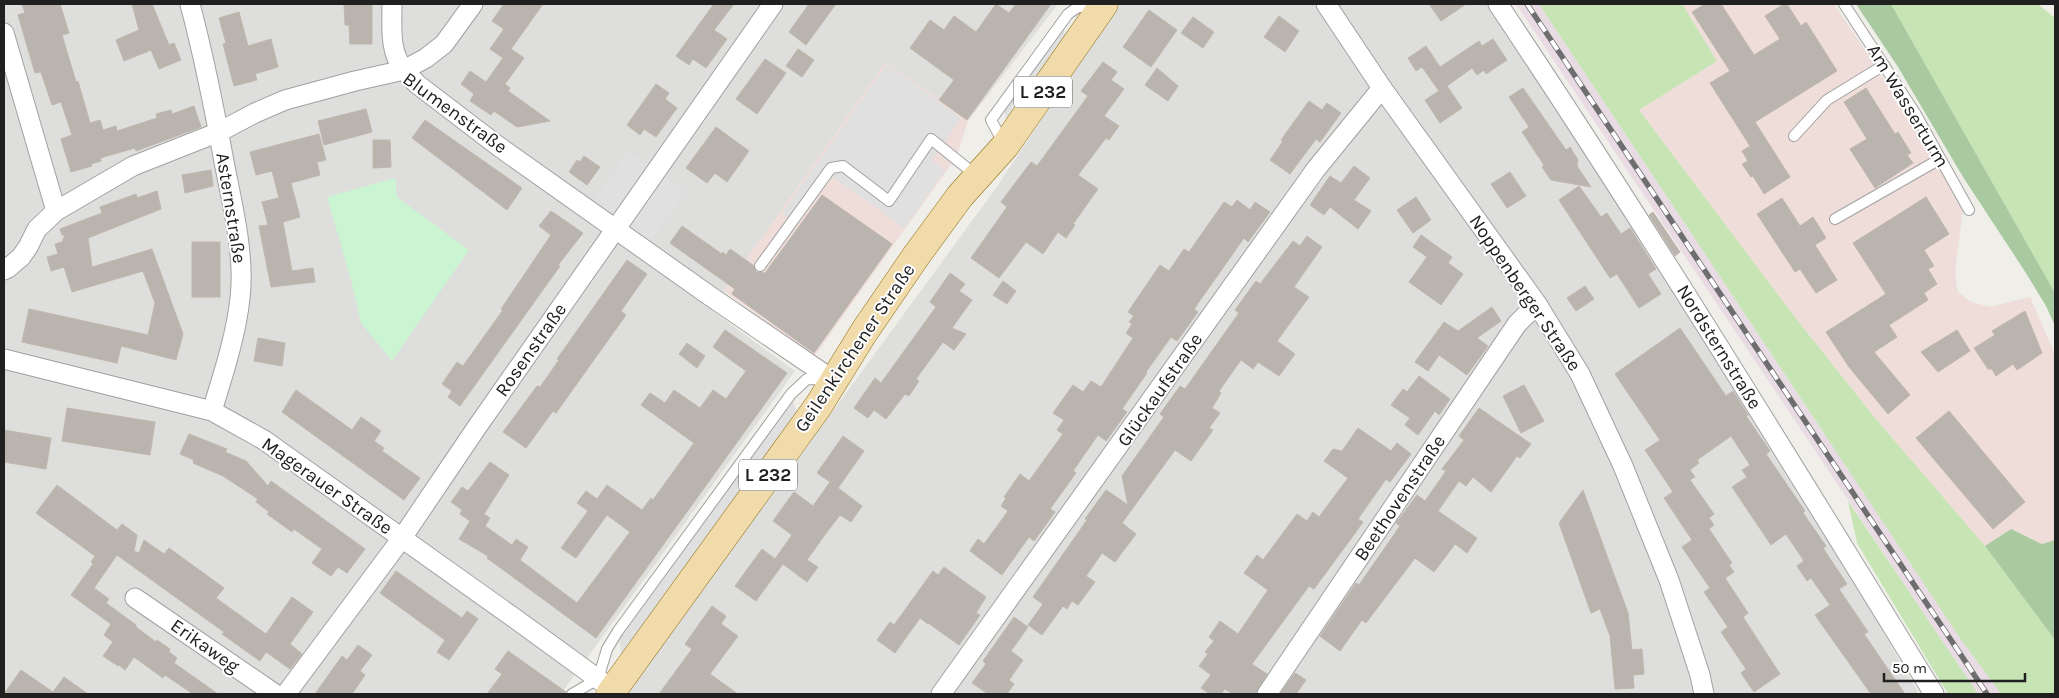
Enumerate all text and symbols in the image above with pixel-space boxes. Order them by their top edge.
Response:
street label: Am Wasserturm [1863,40,1953,172]
street label: Blumenstraße [399,68,511,158]
road number: L 232 [1014,76,1072,108]
street label: Asternstraße [211,151,251,265]
street label: Noppenberger Straße [1465,211,1585,375]
street label: Geilenkirchener Straße [790,260,920,436]
street label: Nordsternstraße [1672,281,1766,413]
street label: Rosenstraße [491,299,571,401]
street label: Glückaufstraße [1113,329,1207,451]
street label: Beethovenstraße [1350,431,1450,565]
street label: Magerauer Straße [257,433,397,539]
road number: L 232 [739,460,797,490]
street label: Erikaweg [166,614,244,678]
scale bar [1884,650,2025,682]
text: 50 m [1892,659,1927,677]

